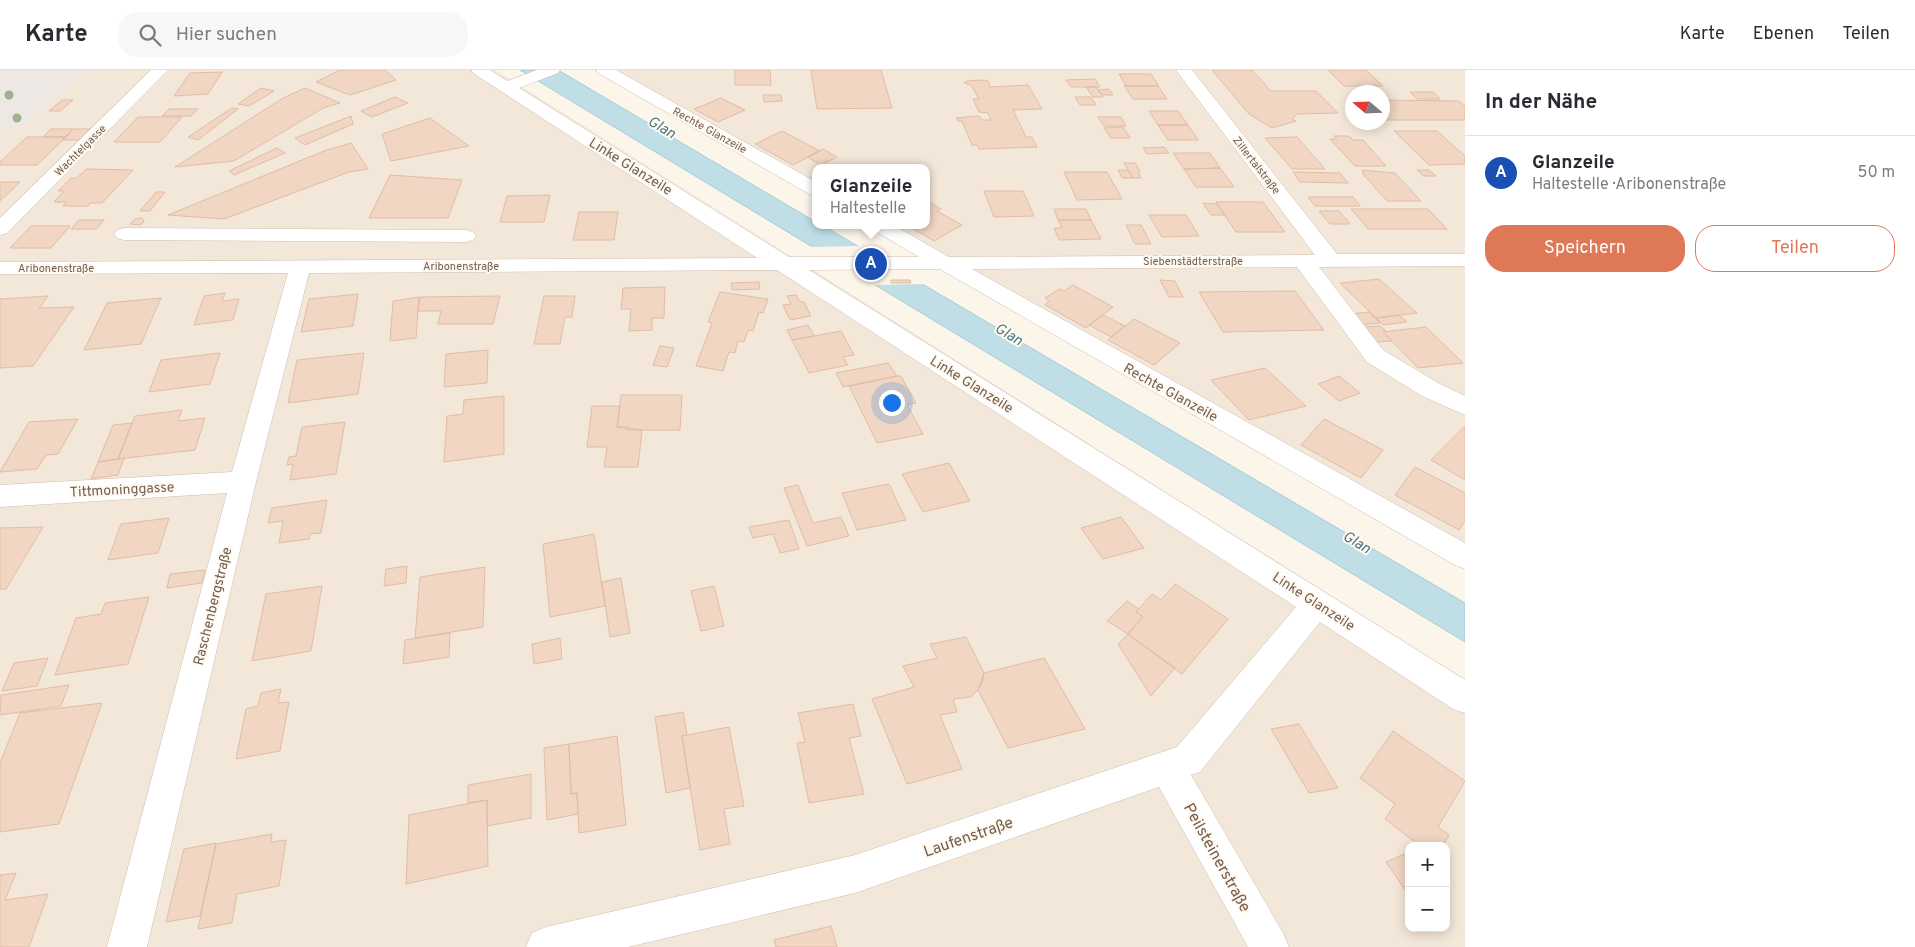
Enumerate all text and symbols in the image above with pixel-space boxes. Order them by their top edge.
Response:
search box [118,12,468,57]
text: Karte [25,20,88,50]
icon: search [136,21,164,49]
text: Hier suchen [176,23,277,47]
text: Karte [1680,23,1725,46]
text: Ebenen [1753,23,1814,46]
text: Teilen [1842,23,1890,46]
north arrow [1345,85,1390,130]
text: In der Nähe [1485,89,1597,116]
street label: Rechte Glanzeile [670,105,749,157]
water label: Glan [644,113,679,144]
street label: Wachtelgasse [52,122,110,180]
street label: Zillertalstraße [1229,134,1283,197]
street label: Linke Glanzeile [585,135,675,200]
text: Glanzeile [1532,151,1615,175]
text: A [1495,163,1507,183]
text: 50 m [1858,163,1895,183]
popup [812,164,930,229]
text: Glanzeile [830,175,912,199]
text: Haltestelle · Aribonenstraße [1532,175,1726,195]
text: Haltestelle [830,199,906,219]
button: Speichern [1485,225,1685,272]
button: Teilen [1695,225,1895,272]
pin: A [855,245,887,283]
street label: Siebenstädterstraße [1143,255,1243,269]
street label: Aribonenstraße [423,260,499,274]
street label: Aribonenstraße [18,262,94,276]
water label: Glan [991,320,1026,351]
street label: Linke Glanzeile [926,353,1016,418]
street label: Rechte Glanzeile [1120,360,1220,426]
your location [879,390,905,416]
street label: Tittmoninggasse [69,479,175,502]
water label: Glan [1339,528,1374,559]
street label: Raschenbergstraße [191,545,236,667]
street label: Linke Glanzeile [1269,569,1358,635]
street label: Peilsteinerstraße [1178,800,1254,916]
street label: Laufenstraße [921,813,1016,863]
map controls [1405,842,1450,932]
button: + [1405,842,1450,887]
button: − [1405,887,1450,932]

